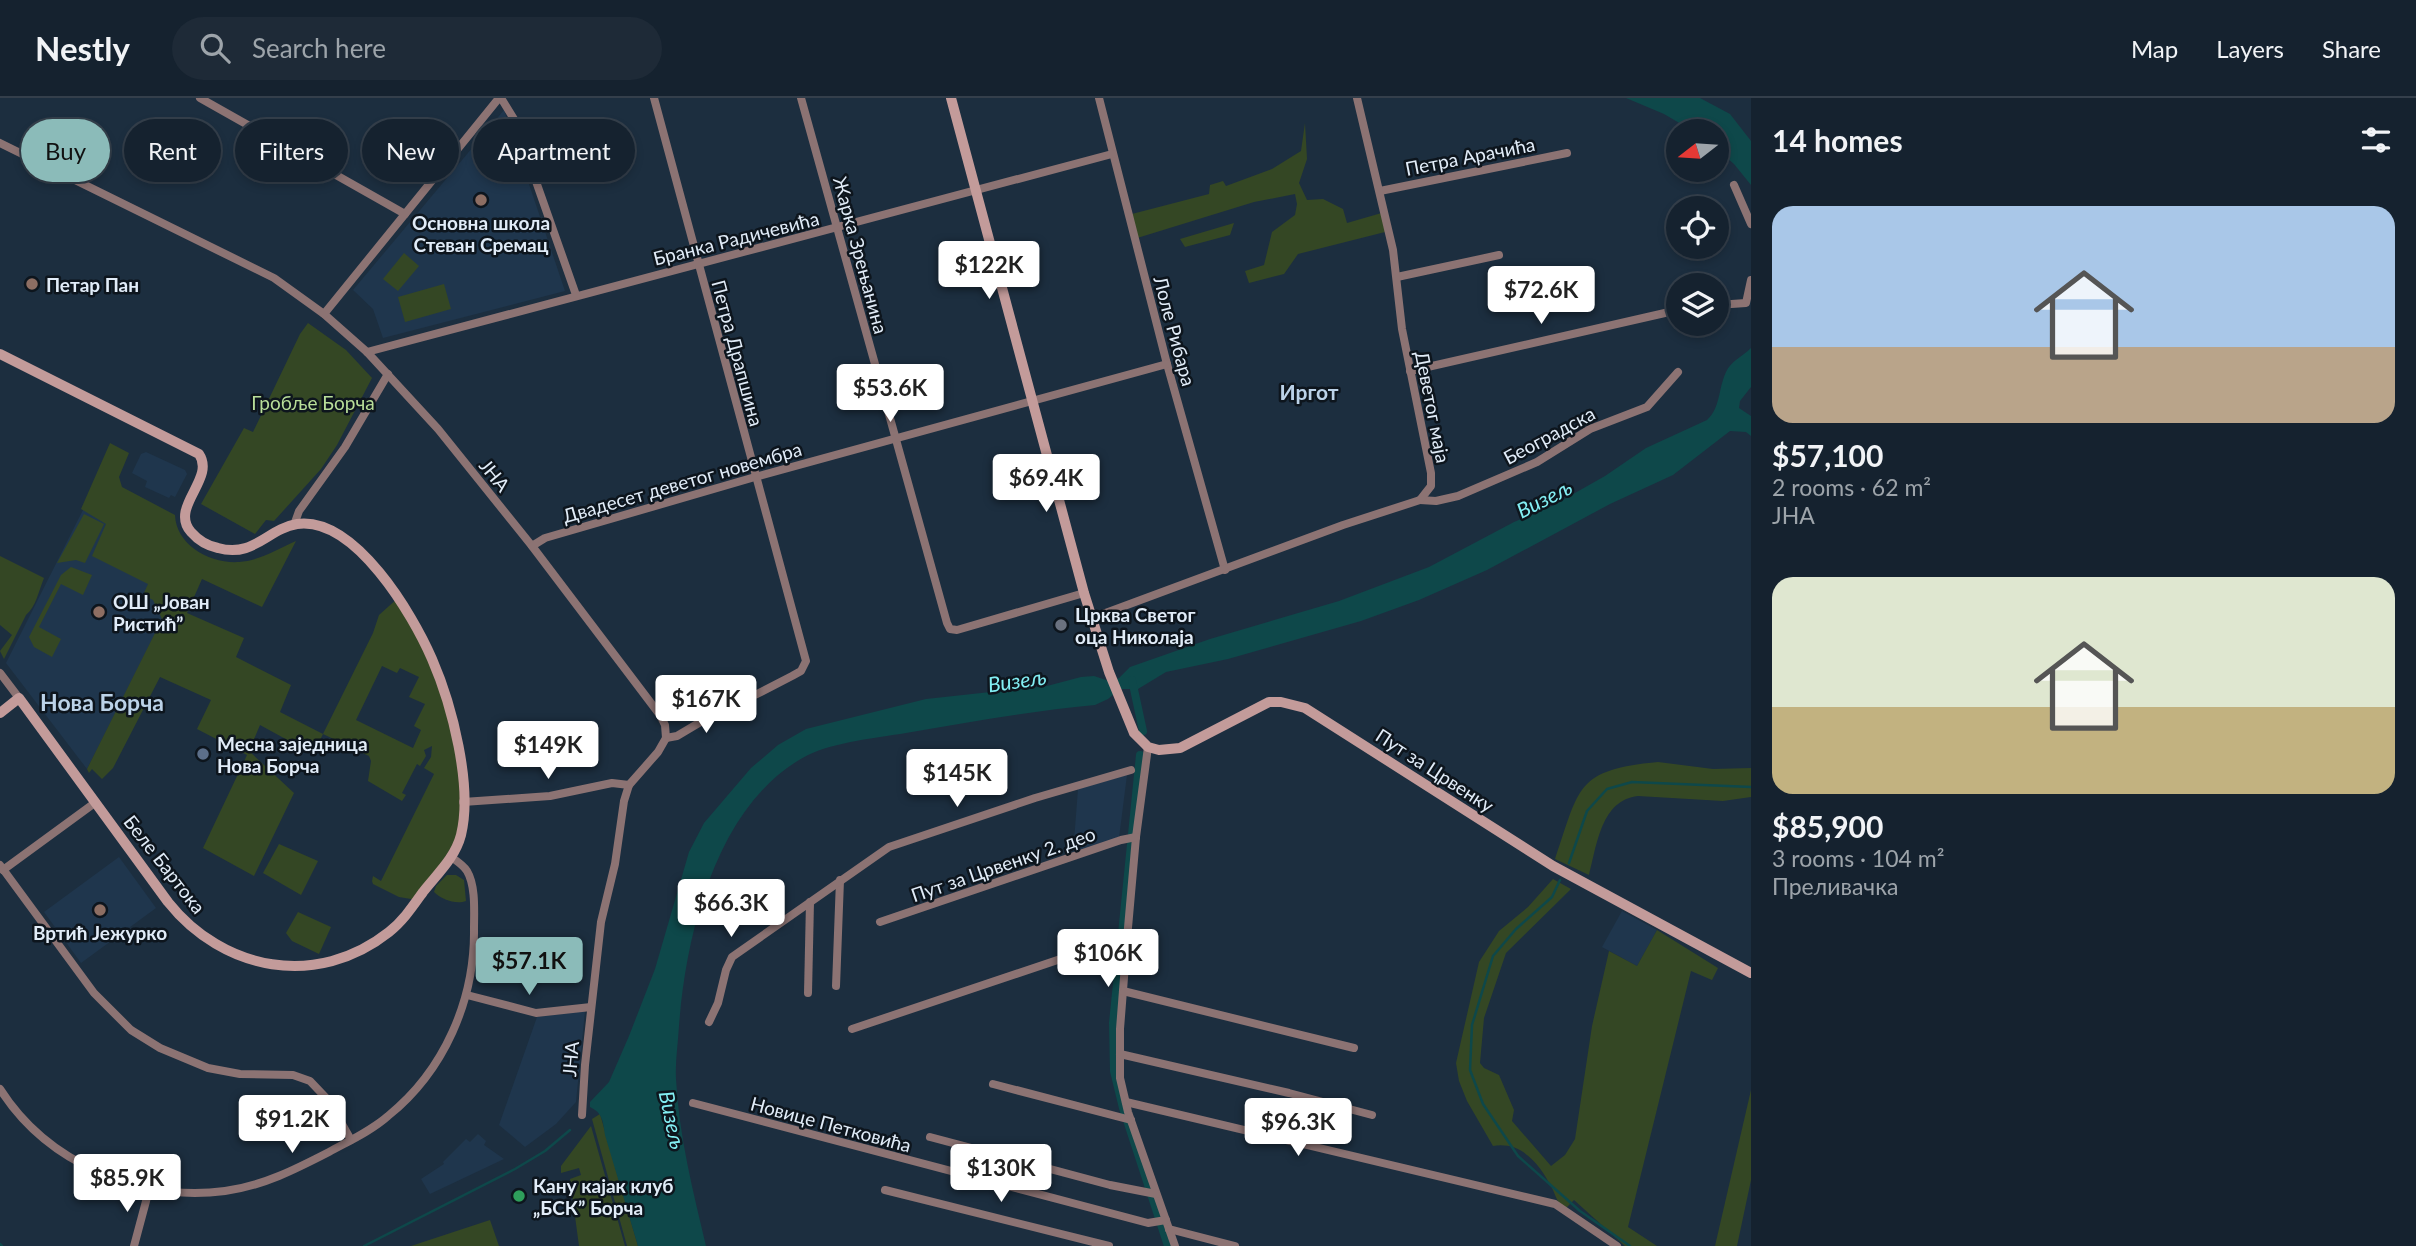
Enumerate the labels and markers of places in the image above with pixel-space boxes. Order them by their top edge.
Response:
marker: Основна школа Стеван Сремац [473,192,489,208]
place label: Основна школа Стеван Сремац [412,211,550,256]
pin: $122K [940,242,1038,301]
pin: $72.6K [1484,266,1598,326]
place label: Петар Пан [46,273,139,296]
marker: Петар Пан [24,276,40,292]
pin: $53.6K [833,364,947,424]
pin: $69.4K [989,454,1103,514]
place label: ОШ „Јован Ристић” [113,590,210,635]
place label: Црква Светог оца Николаја [1075,603,1195,648]
marker: ОШ „Јован Ристић” [91,604,107,620]
marker: Црква Светог оца Николаја [1053,617,1069,633]
pin: $167K [657,676,755,735]
pin: $149K [499,722,597,781]
place label: Месна заједница Нова Борча [217,732,368,777]
marker: Месна заједница Нова Борча [195,746,211,762]
pin: $145K [908,750,1006,809]
pin: $66.3K [674,880,788,939]
marker: Вртић Јежурко [92,902,108,918]
place label: Вртић Јежурко [33,921,167,944]
pin: $106K [1059,930,1157,989]
pin: $57.1K [472,937,586,997]
pin: $91.2K [235,1096,349,1155]
pin: $96.3K [1241,1098,1355,1158]
pin: $130K [952,1144,1050,1204]
pin: $85.9K [70,1154,184,1214]
place label: Кану кајак клуб „БСК” Борча [533,1174,673,1219]
marker: Кану кајак клуб „БСК” Борча [511,1188,527,1204]

